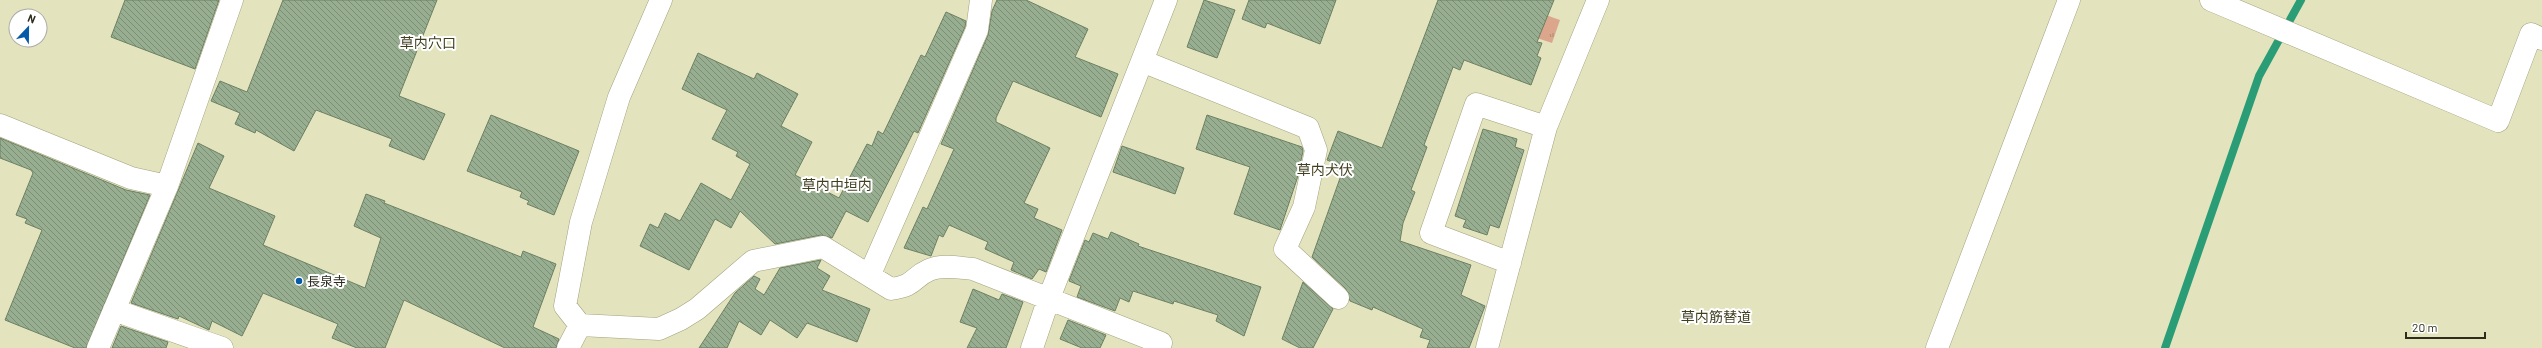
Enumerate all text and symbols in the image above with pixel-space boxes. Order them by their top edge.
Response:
north arrow [8,8,48,48]
text: N [26,11,38,26]
district label: 草内穴口 [400,34,456,51]
district label: 草内犬伏 [1297,161,1353,178]
district label: 草内中垣内 [802,176,872,193]
place label: 長泉寺 [307,273,346,289]
marker: 長泉寺 [294,276,304,286]
district label: 草内筋替道 [1681,308,1751,325]
scale bar [2406,314,2485,340]
text: 20 m [2412,320,2438,334]

